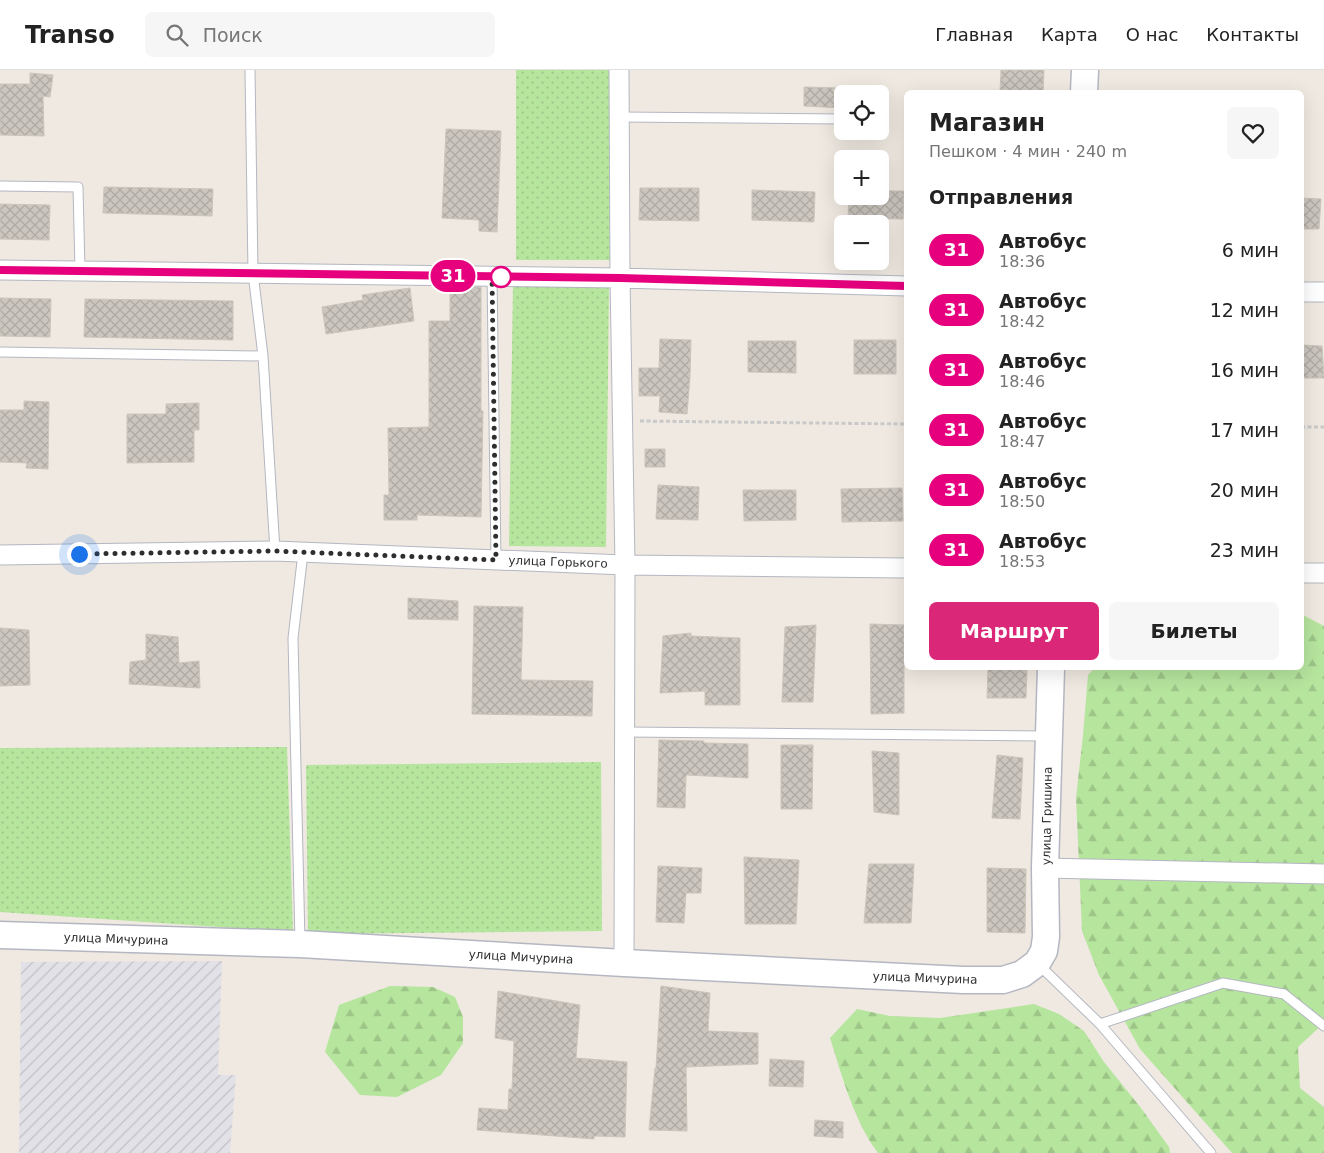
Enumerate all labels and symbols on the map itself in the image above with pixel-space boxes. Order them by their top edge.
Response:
line badge: 31 [430,260,476,292]
unlabelled marker [490,266,512,288]
your location [67,542,92,567]
street label: улица Горького [508,553,608,571]
street label: улица Гришина [1039,767,1055,865]
street label: улица Мичурина [63,930,169,948]
street label: улица Мичурина [468,947,574,967]
street label: улица Мичурина [872,969,978,987]

